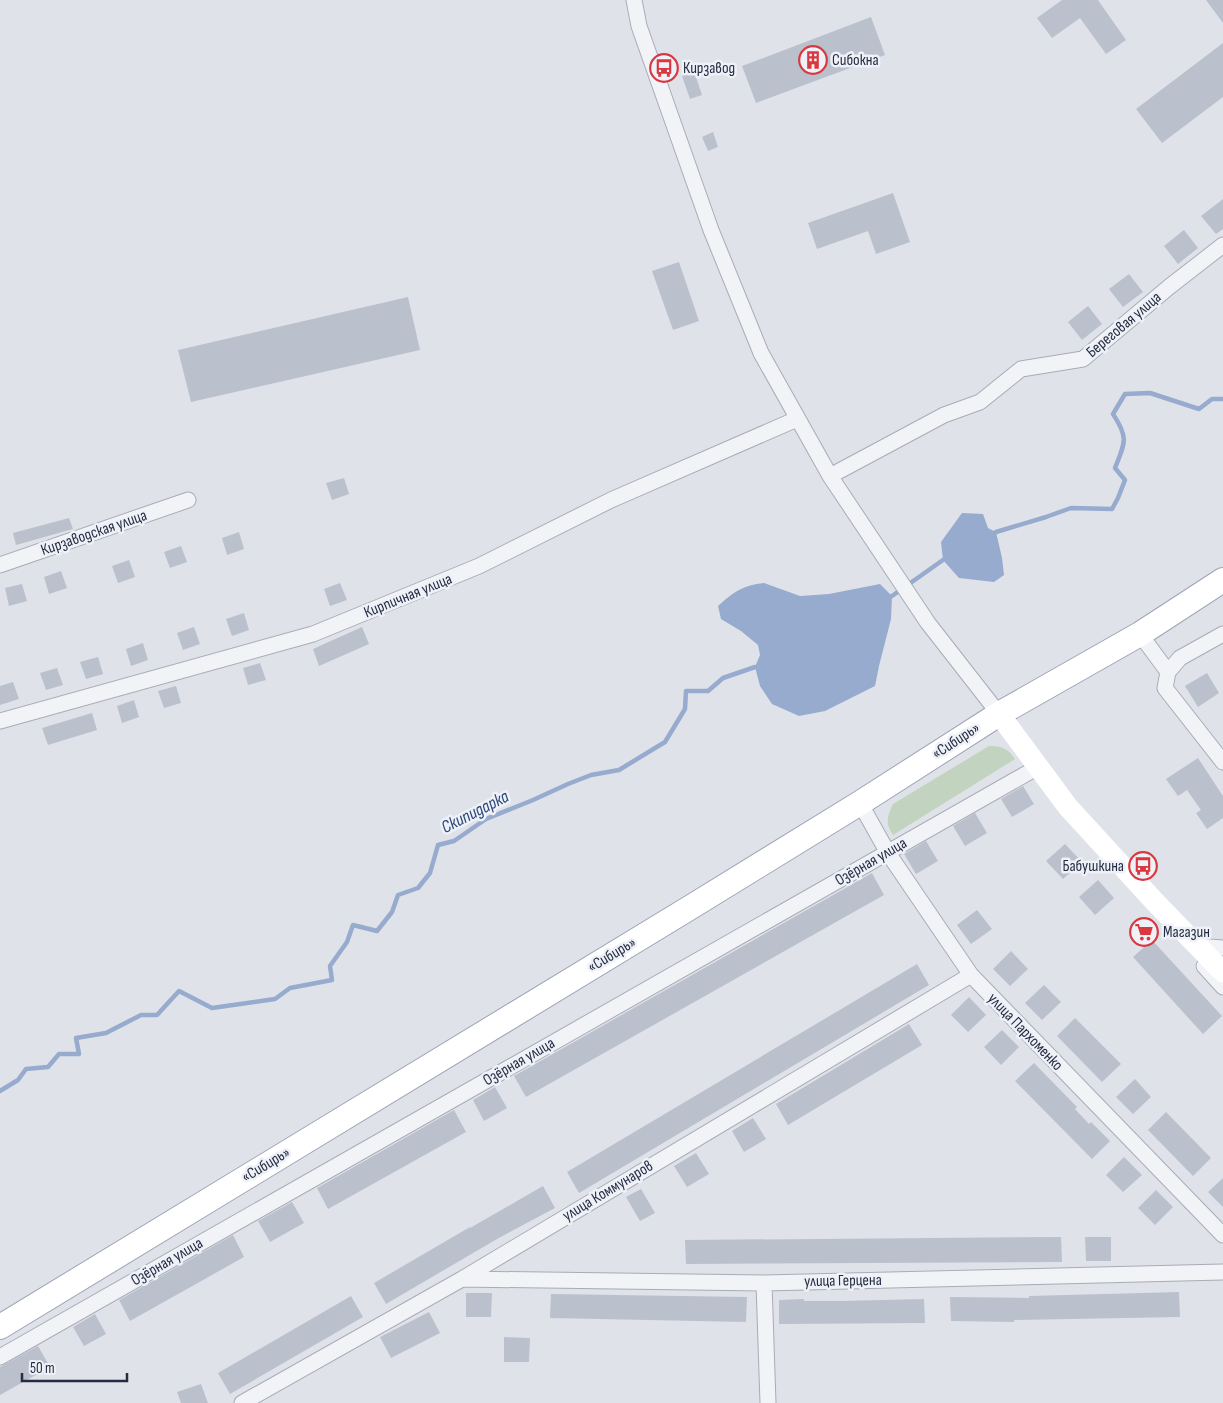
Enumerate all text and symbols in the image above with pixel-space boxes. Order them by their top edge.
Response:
building icon: Сибокна [798,45,828,75]
place label: Сибокна [832,51,879,70]
bus stop icon: Кирзавод [649,53,679,83]
place label: Кирзавод [683,59,735,78]
street label: Береговая улица [1083,288,1165,362]
street label: Кирзаводская улица [39,506,149,560]
street label: Кирпичная улица [361,570,455,622]
street label: «Сибирь» [929,719,983,763]
water label: Скипидарка [438,786,513,838]
street label: Озёрная улица [832,834,910,890]
bus stop icon: Бабушкина [1128,851,1158,881]
place label: Бабушкина [1062,857,1124,876]
supermarket icon: Магазин [1129,917,1159,947]
place label: Магазин [1163,923,1210,942]
street label: «Сибирь» [584,933,640,977]
street label: улица Пархоменко [983,989,1067,1075]
street label: Озёрная улица [480,1034,558,1090]
street label: «Сибирь» [238,1143,294,1187]
street label: улица Коммунаров [559,1157,657,1225]
street label: Озёрная улица [128,1234,206,1290]
street label: улица Герцена [804,1271,882,1291]
scale bar [22,1350,128,1382]
text: 50 m [30,1359,55,1378]

